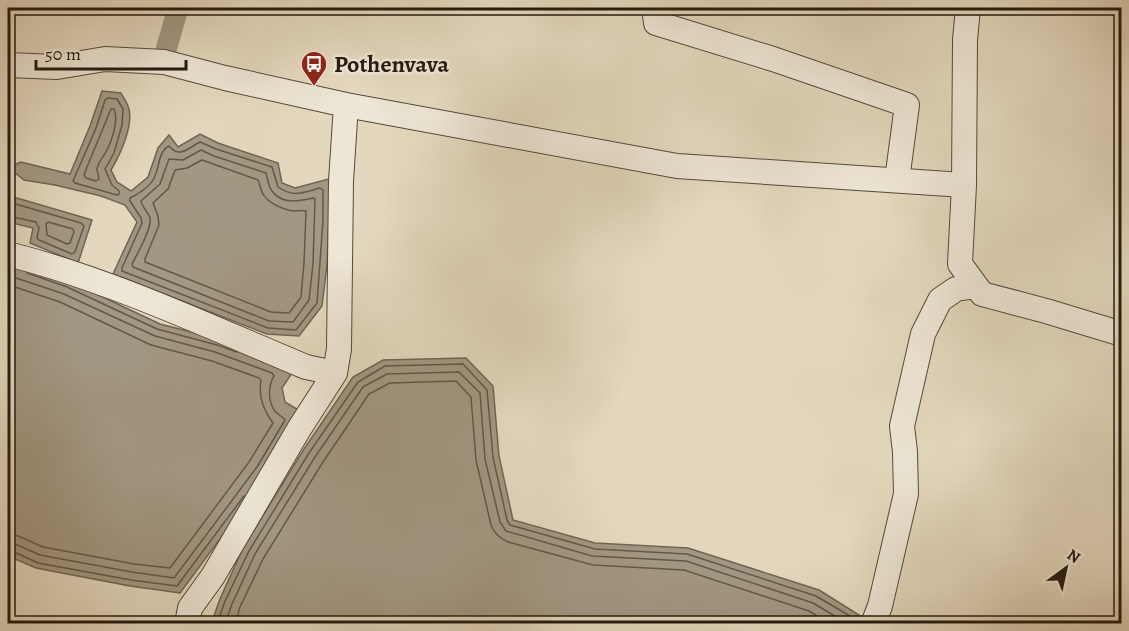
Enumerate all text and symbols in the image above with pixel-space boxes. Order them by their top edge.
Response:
scale bar [36,33,186,71]
text: 50 m [45,42,81,66]
place label: Pothenvava [334,48,450,80]
bus stop icon: Pothenvava [299,49,329,87]
north arrow [1036,538,1096,598]
text: N [1063,544,1085,569]

